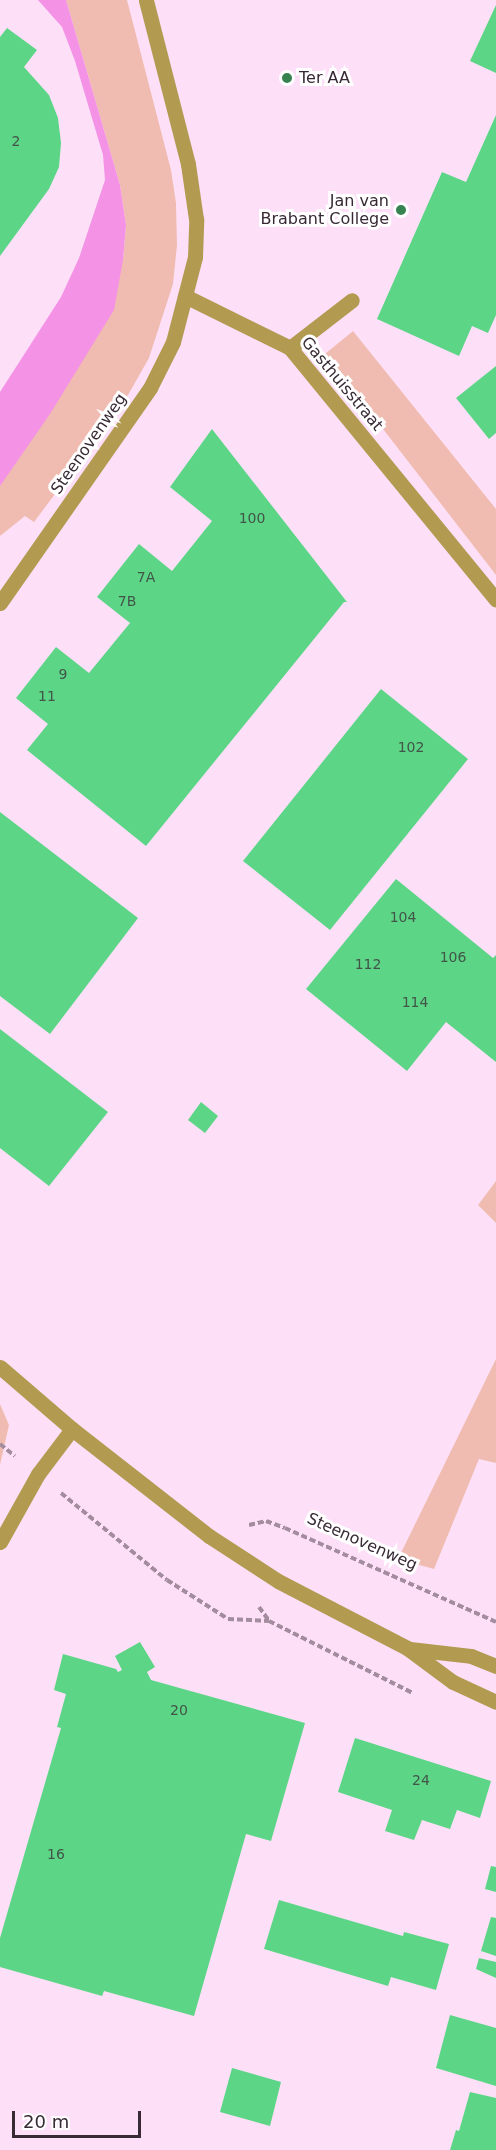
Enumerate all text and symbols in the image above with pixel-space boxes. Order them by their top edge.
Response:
place label: Ter AA [299,68,350,88]
marker: Ter AA [280,71,294,85]
house number: 2 [12,133,20,149]
place label: Jan van Brabant College [260,191,389,229]
marker: Jan van Brabant College [394,203,408,217]
street label: Gasthuisstraat [297,333,387,435]
street label: Steenovenweg [47,390,131,498]
house number: 100 [239,510,265,526]
house number: 7A [137,569,155,585]
house number: 7B [118,593,136,609]
house number: 9 [59,666,67,682]
house number: 11 [38,688,56,704]
house number: 102 [398,739,424,755]
house number: 104 [390,909,416,925]
house number: 106 [440,949,466,965]
house number: 112 [355,956,381,972]
house number: 114 [402,994,428,1010]
street label: Steenovenweg [304,1509,420,1575]
house number: 20 [170,1702,188,1718]
house number: 24 [412,1772,430,1788]
house number: 16 [47,1846,65,1862]
scale bar [15,2099,144,2137]
text: 20 m [23,2111,69,2132]

